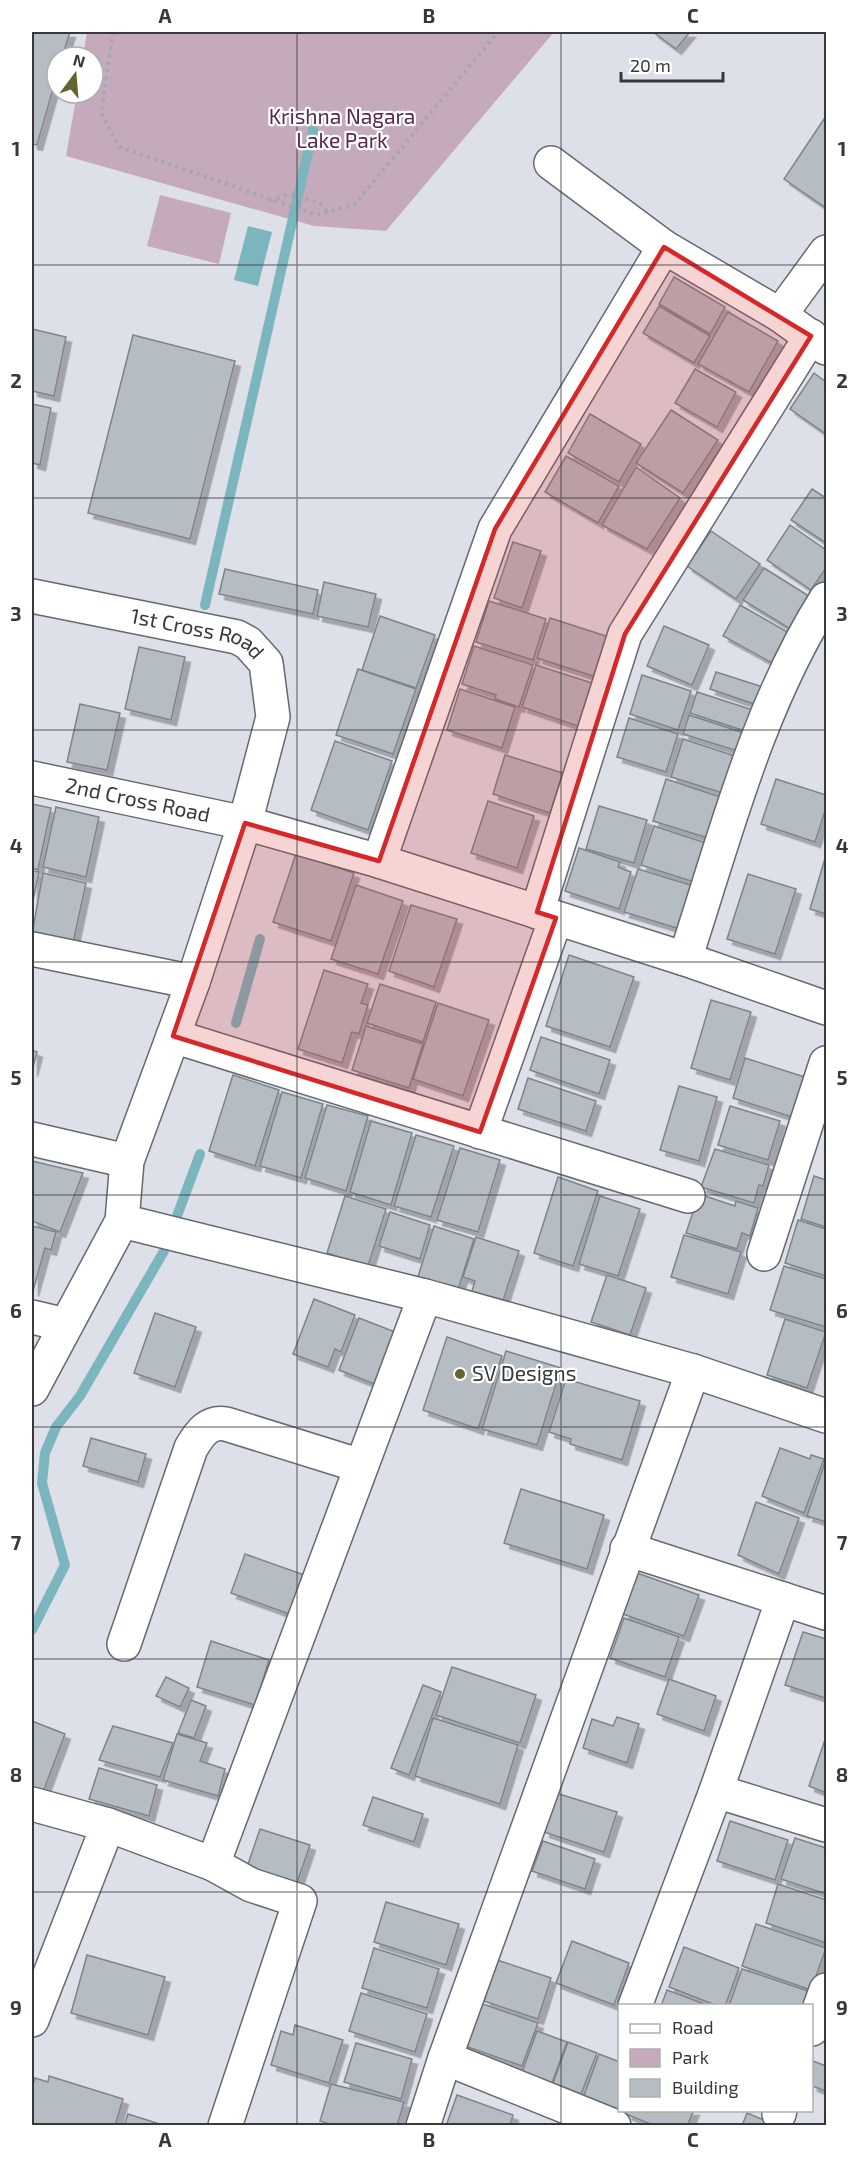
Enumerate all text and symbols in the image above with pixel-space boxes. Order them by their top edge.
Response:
text: A [158,3,172,27]
text: B [423,3,435,27]
text: C [687,3,699,27]
north arrow [45,45,105,105]
scale bar [621,45,723,83]
text: N [71,49,87,71]
text: 20 m [630,54,671,76]
park label: Krishna Nagara Lake Park [269,103,415,152]
text: 1 [12,136,20,160]
text: 1 [838,136,846,160]
text: 2 [10,368,22,392]
text: 2 [836,368,848,392]
text: 3 [10,601,22,625]
text: 3 [836,601,848,625]
street label: 1st Cross Road [129,602,270,663]
street label: 2nd Cross Road [63,771,213,826]
text: 4 [10,833,23,857]
text: 4 [836,833,849,857]
text: 5 [10,1065,22,1089]
text: 5 [836,1065,848,1089]
text: 6 [10,1298,22,1322]
text: 6 [836,1298,848,1322]
place label: SV Designs [472,1360,576,1385]
marker: SV Designs [453,1367,467,1381]
text: 7 [11,1530,22,1554]
text: 7 [837,1530,848,1554]
text: 8 [10,1762,22,1786]
text: 8 [836,1762,848,1786]
text: 9 [10,1995,22,2019]
text: 9 [836,1995,848,2019]
legend [618,2004,813,2112]
text: Road [672,2016,713,2038]
text: Park [672,2046,709,2068]
text: Building [672,2076,739,2098]
text: A [158,2127,172,2151]
text: B [423,2127,435,2151]
text: C [687,2127,699,2151]

